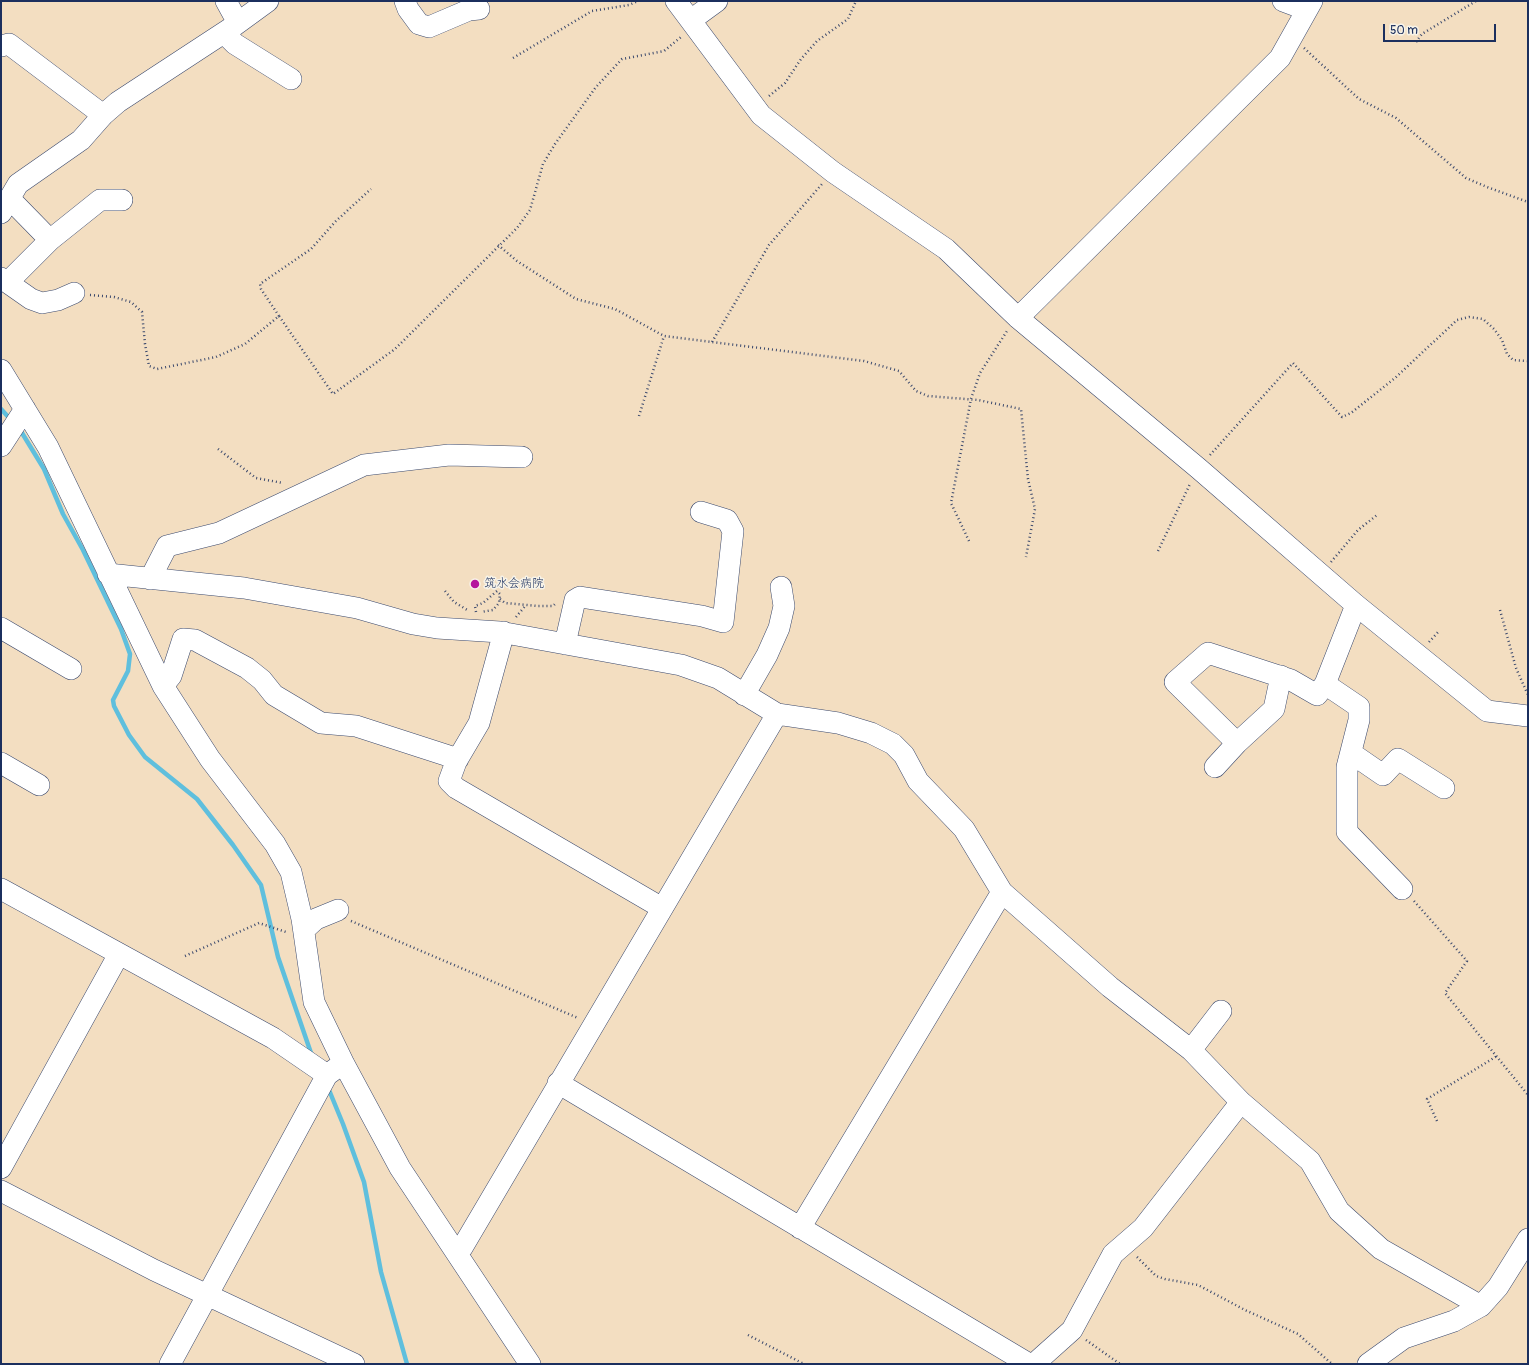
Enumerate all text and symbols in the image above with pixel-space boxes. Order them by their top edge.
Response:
scale bar [1385,16,1498,42]
text: 50 m [1390,23,1418,38]
place label: 筑水会病院 [484,577,544,591]
marker: 筑水会病院 [469,578,481,590]

